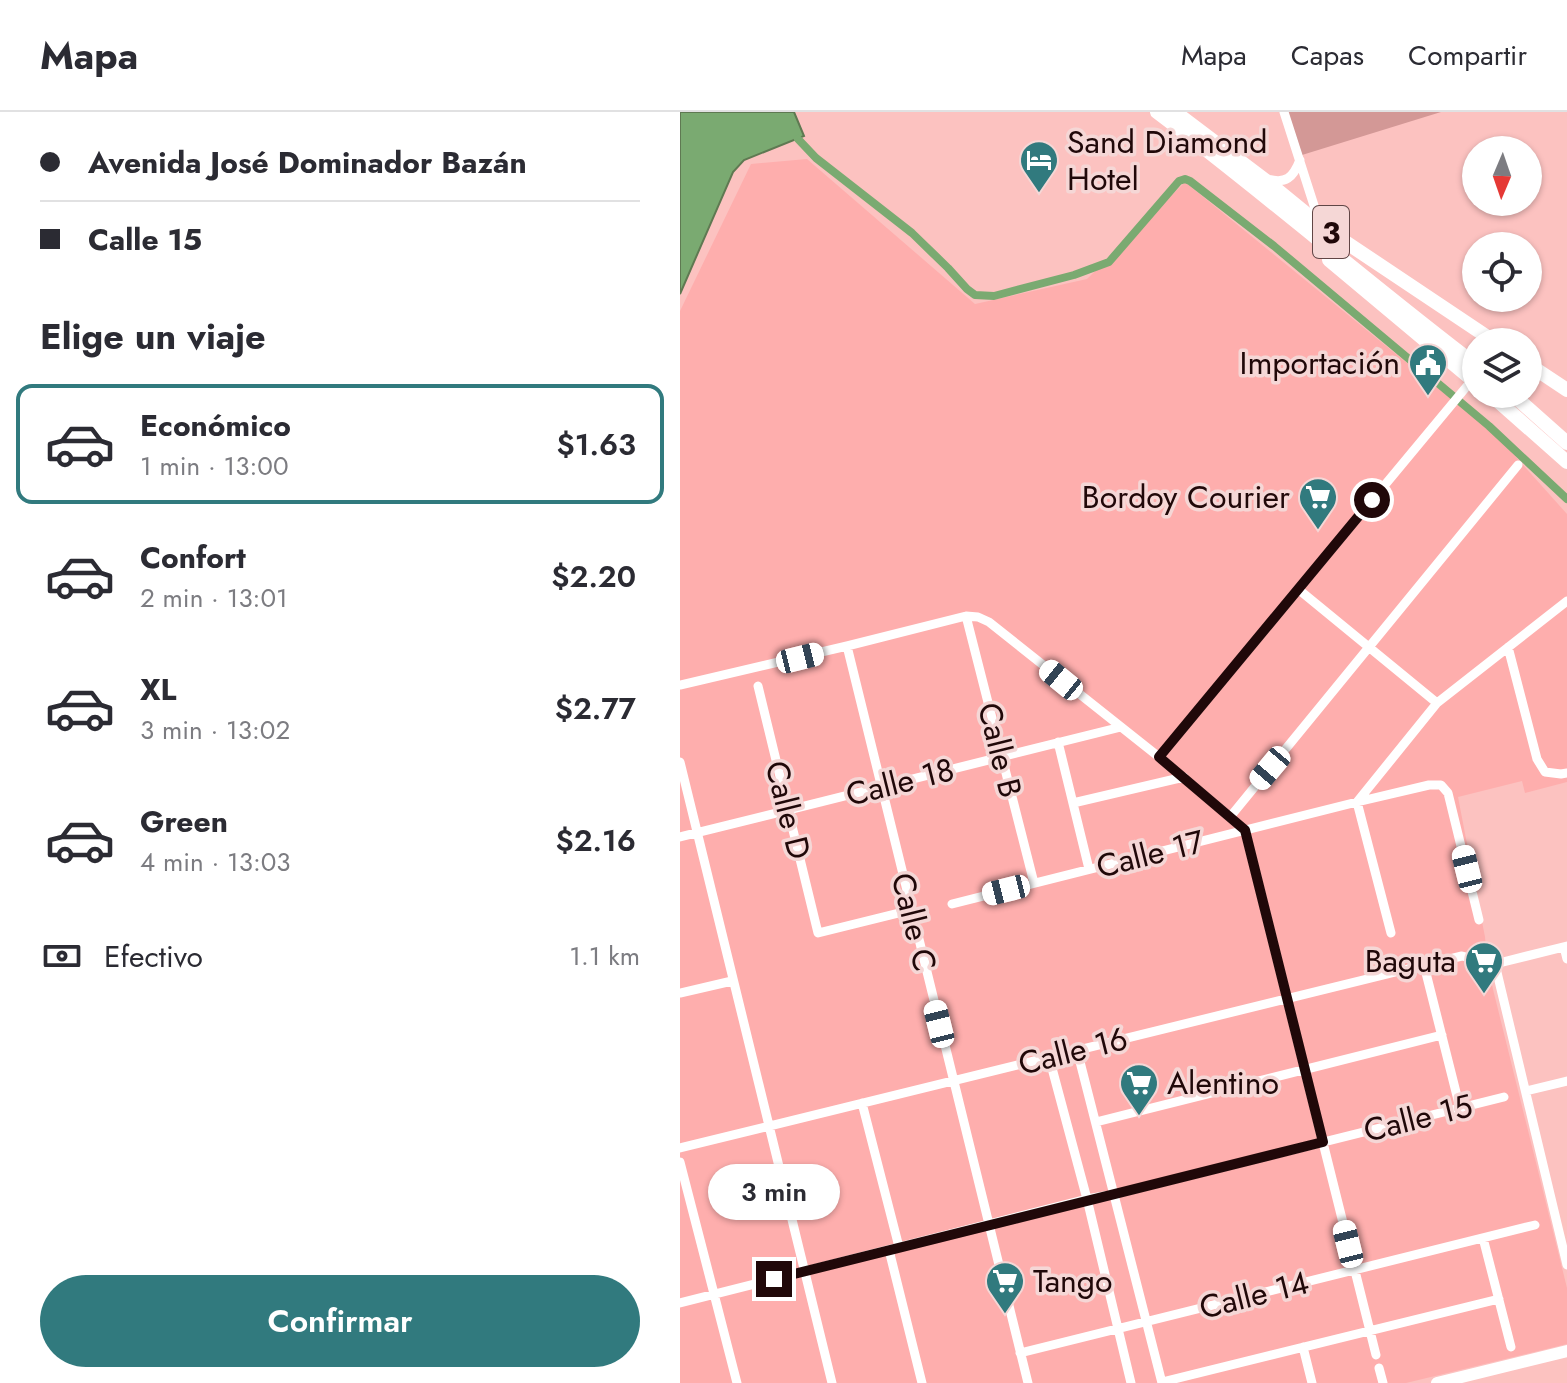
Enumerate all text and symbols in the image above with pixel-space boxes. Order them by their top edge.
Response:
text: Mapa [40,28,138,83]
text: Mapa [1181,35,1247,76]
text: Capas [1291,35,1364,76]
text: Compartir [1408,35,1527,76]
place label: Sand Diamond Hotel [1067,119,1268,202]
north arrow [1462,136,1542,216]
map controls [1462,136,1542,408]
hotel icon: Sand Diamond Hotel [1018,139,1060,194]
text: Avenida José Dominador Bazán [88,141,527,184]
road number: 3 [1313,206,1349,258]
text: Calle 15 [88,218,202,261]
button: locate [1462,232,1542,312]
text: Elige un viaje [40,310,266,362]
button: layers [1462,328,1542,408]
place label: Importación [1240,340,1400,386]
public building icon: Importación [1407,342,1449,397]
text: Económico [140,404,291,447]
icon: car [44,408,116,480]
text: $1.63 [556,423,636,466]
text: 1 min · 13:00 [140,447,289,485]
place label: Bordoy Courier [1082,474,1290,520]
supermarket icon: Bordoy Courier [1297,476,1339,531]
route start [1354,482,1390,518]
text: Confort [140,536,246,579]
icon: car [44,540,116,612]
text: $2.20 [551,555,636,598]
text: 2 min · 13:01 [140,579,288,617]
car [774,641,826,675]
car [1035,656,1087,704]
text: XL [140,668,176,711]
icon: car [44,672,116,744]
text: $2.77 [555,687,636,730]
street label: Calle B [966,698,1034,802]
text: 3 min · 13:02 [140,711,290,749]
car [1245,742,1295,794]
street label: Calle 18 [841,746,959,818]
street label: Calle D [754,756,822,864]
text: Green [140,800,228,843]
icon: car [44,804,116,876]
street label: Calle 17 [1091,818,1209,890]
text: $2.16 [555,819,636,862]
text: 4 min · 13:03 [140,843,291,881]
car [1450,843,1484,895]
street label: Calle C [880,868,948,976]
car [980,873,1032,907]
icon: cash [40,934,84,978]
text: Efectivo [104,935,203,978]
text: 1.1 km [569,937,640,975]
place label: Baguta [1365,938,1456,984]
supermarket icon: Baguta [1463,940,1505,995]
car [922,998,956,1050]
street label: Calle 16 [1014,1015,1132,1087]
place label: Alentino [1167,1060,1279,1106]
supermarket icon: Alentino [1118,1062,1160,1117]
street label: Calle 15 [1359,1082,1477,1154]
callout: 3 min [708,1163,840,1219]
text: 3 min [741,1173,807,1211]
car [1331,1218,1365,1270]
place label: Tango [1033,1258,1113,1304]
street label: Calle 14 [1195,1259,1313,1331]
supermarket icon: Tango [984,1260,1026,1315]
route end [756,1261,792,1297]
button: Confirmar [40,1275,640,1367]

